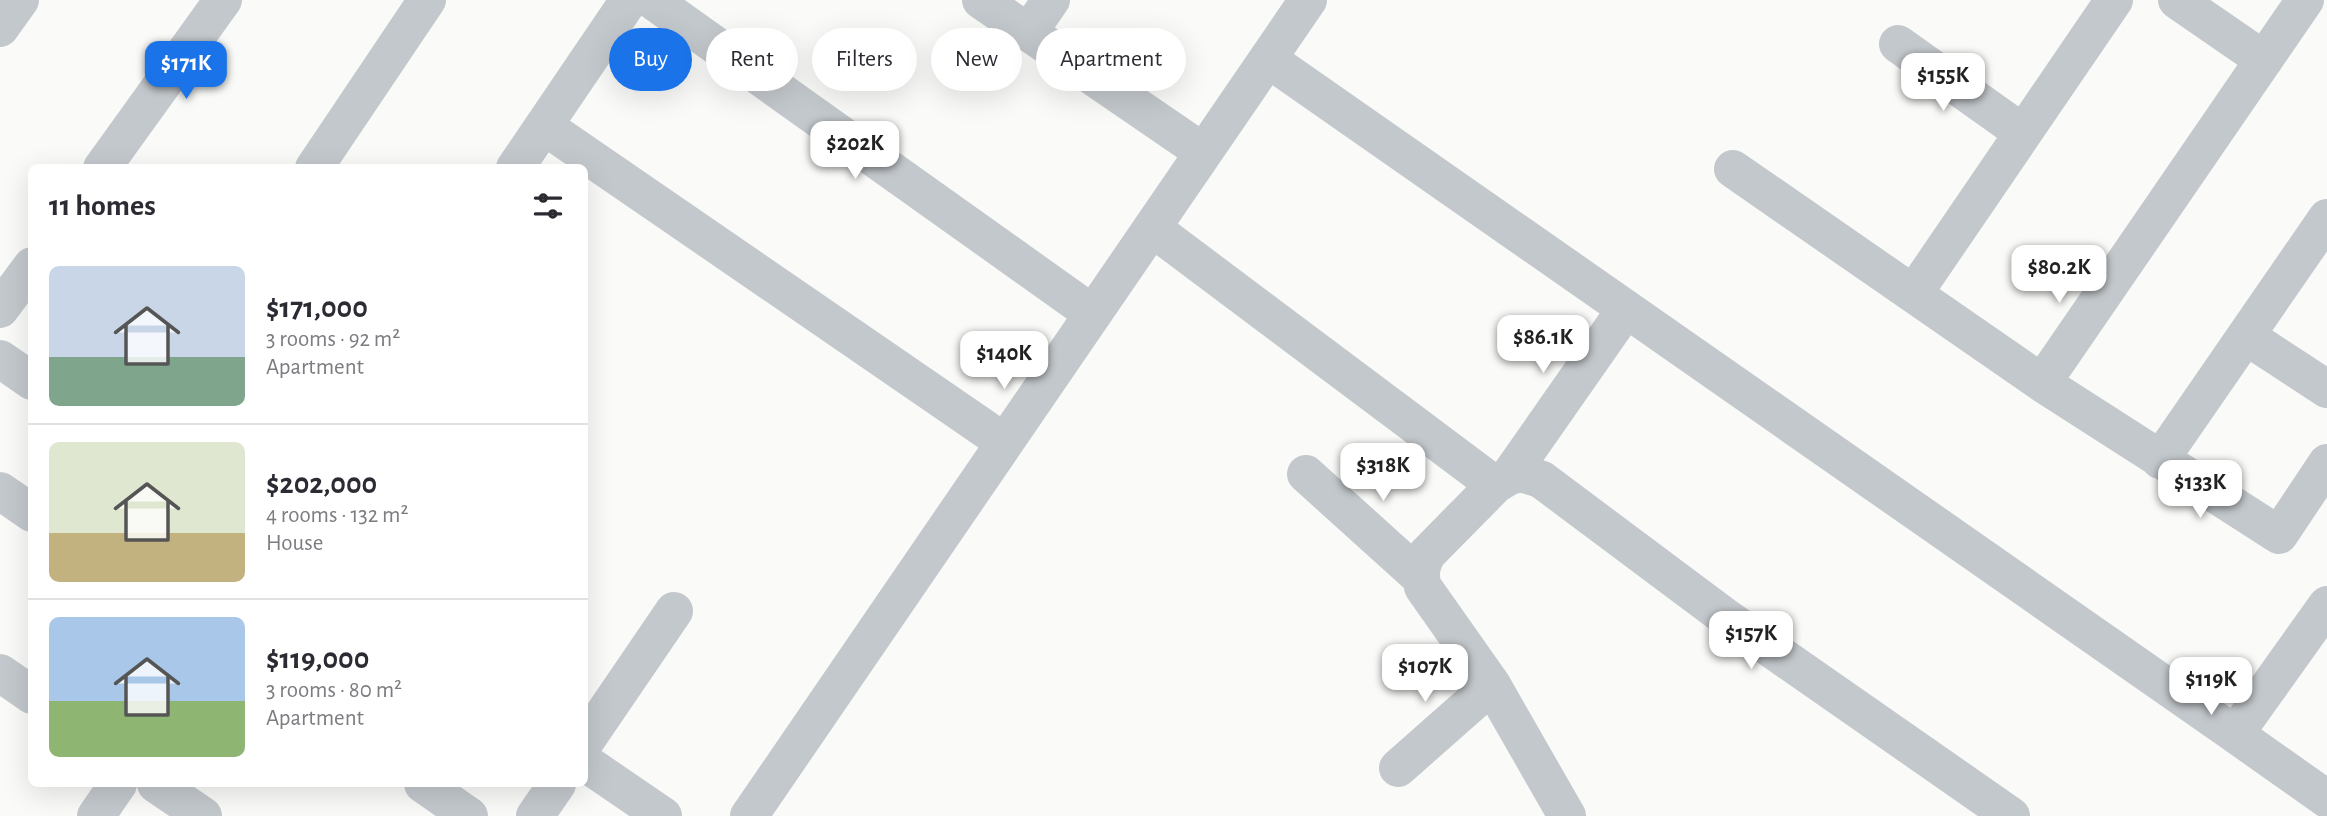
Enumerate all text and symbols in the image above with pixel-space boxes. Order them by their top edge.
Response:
chip: Buy [609,28,692,91]
chip: Rent [706,28,798,91]
chip: Filters [812,28,917,91]
chip: New [931,28,1022,91]
chip: Apartment [1036,28,1186,91]
pin: $171K [137,42,235,101]
text: $171K [161,52,211,75]
pin: $155K [1894,54,1992,113]
text: $155K [1917,64,1969,87]
pin: $202K [806,122,904,181]
text: $202K [826,132,884,155]
icon: filters [529,187,567,225]
text: 11 homes [49,191,156,221]
pin: $80.2K [2002,246,2116,305]
text: $80.2K [2027,256,2091,279]
text: $171,000 [266,293,368,323]
icon: home [105,294,189,378]
pin: $86.1K [1486,316,1600,375]
text: $86.1K [1513,326,1573,349]
text: 3 rooms · 92 m² [266,328,400,351]
pin: $140K [955,332,1053,391]
text: $140K [976,342,1032,365]
text: Apartment [266,356,364,379]
pin: $318K [1334,444,1432,503]
text: $318K [1356,454,1410,477]
pin: $133K [2151,461,2249,520]
text: $202,000 [266,469,377,499]
icon: home [105,470,189,554]
text: $133K [2174,471,2226,494]
text: 4 rooms · 132 m² [266,504,408,527]
text: House [266,532,323,555]
pin: $157K [1702,612,1800,671]
text: $157K [1725,622,1777,645]
text: $119,000 [266,644,369,674]
pin: $107K [1376,644,1474,704]
icon: home [105,645,189,729]
text: $107K [1398,655,1452,678]
pin: $119K [2162,658,2260,717]
text: $119K [2185,668,2237,691]
text: 3 rooms · 80 m² [266,679,402,702]
text: Apartment [266,707,364,730]

